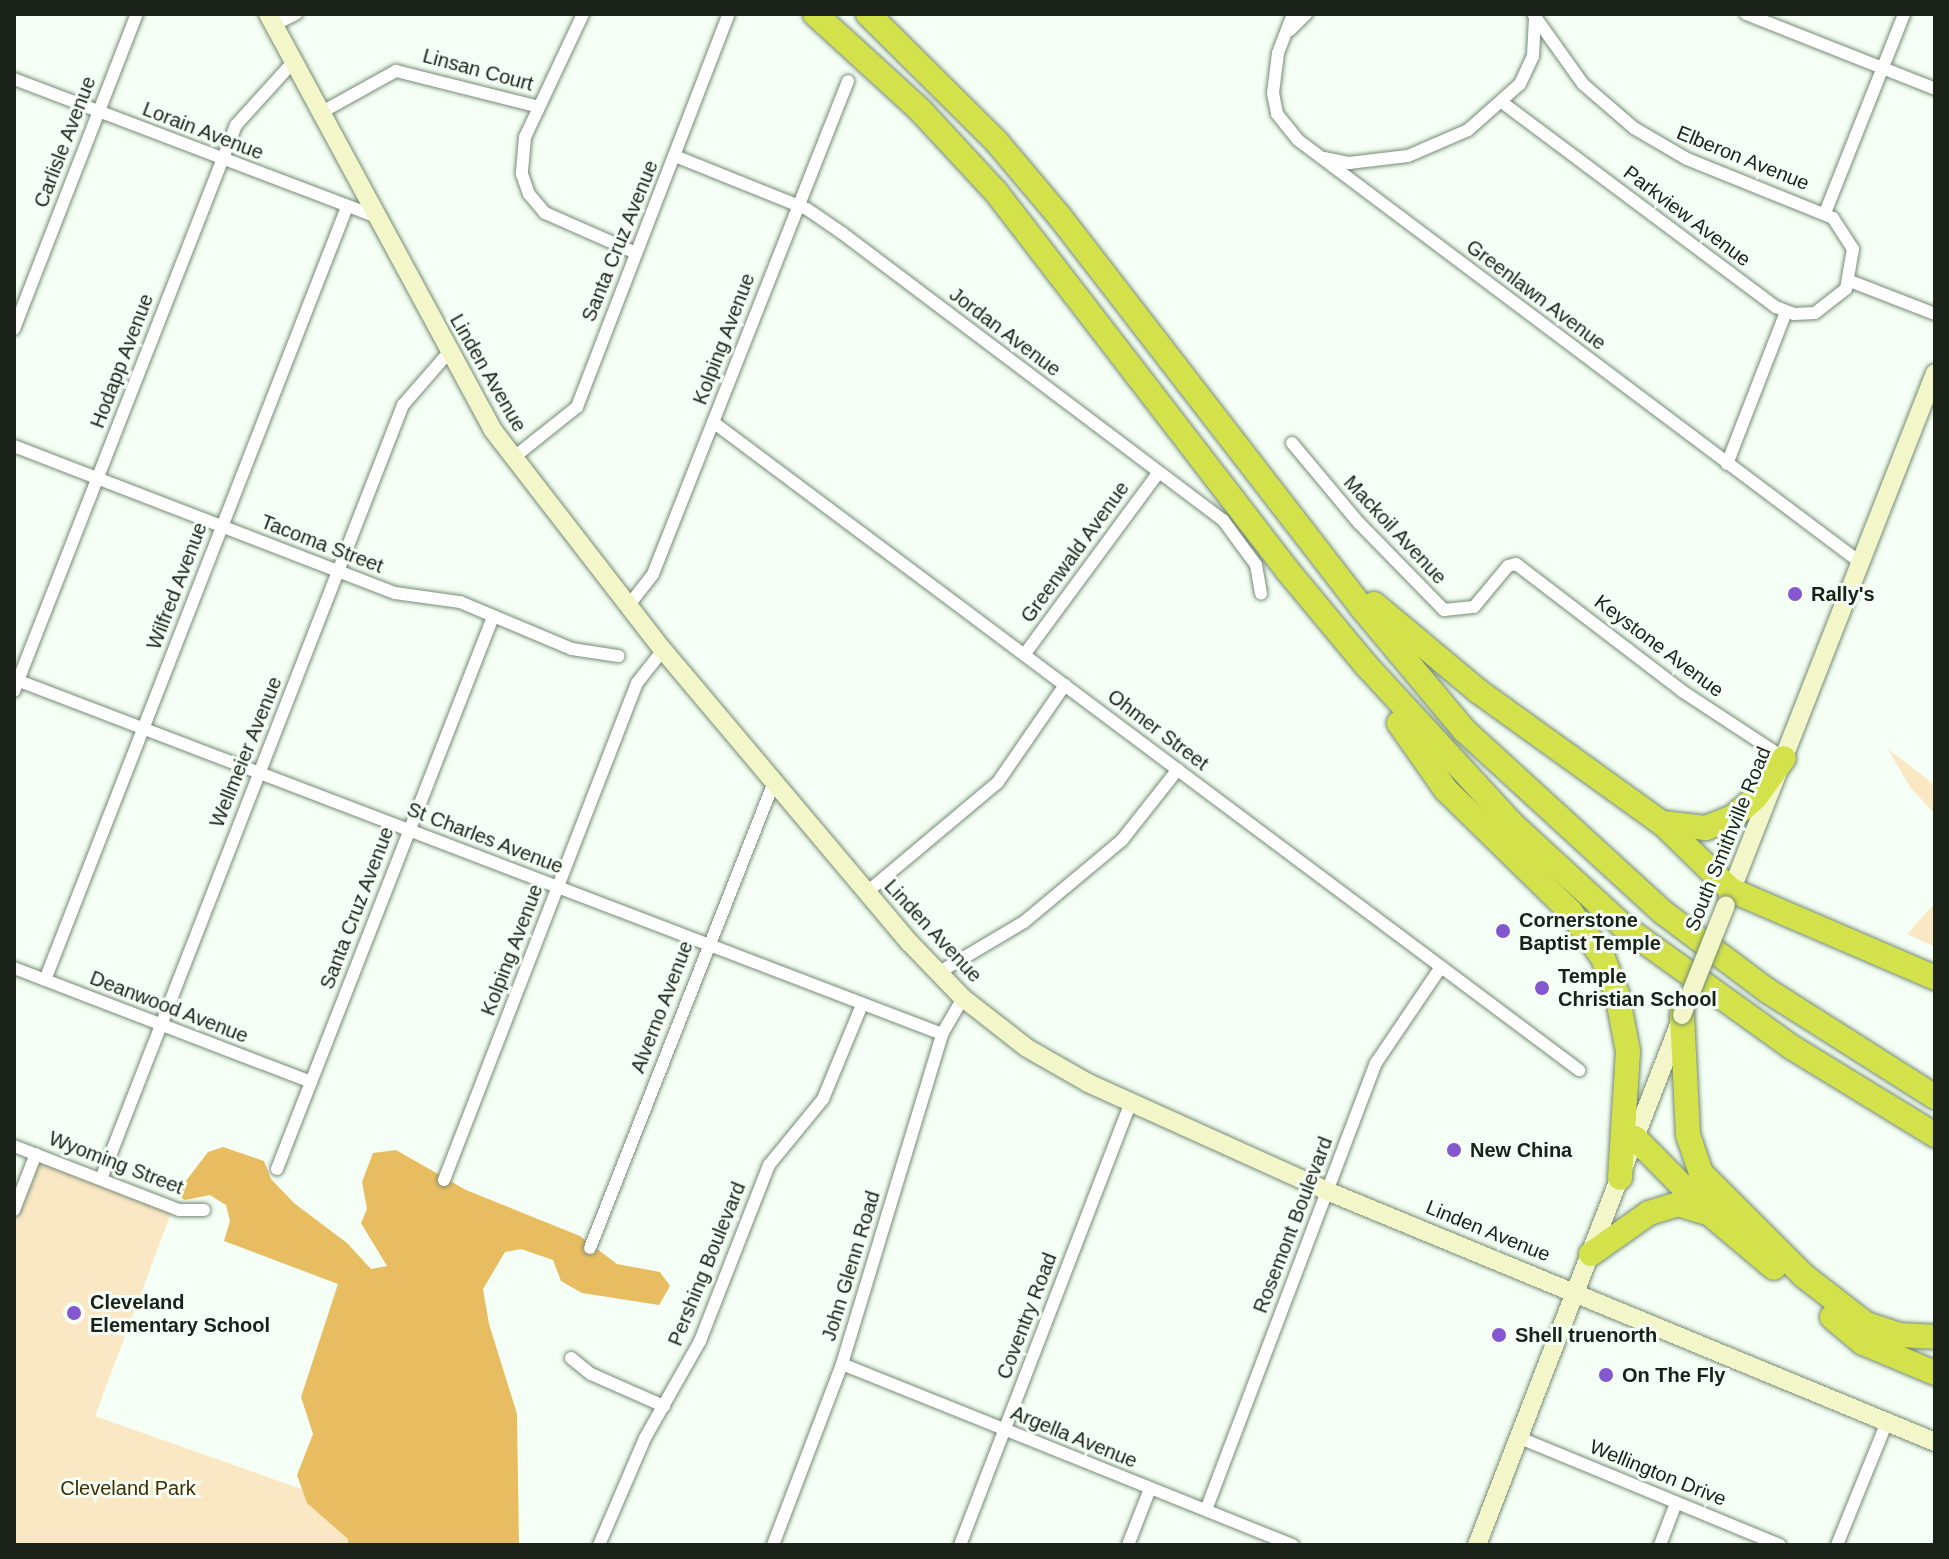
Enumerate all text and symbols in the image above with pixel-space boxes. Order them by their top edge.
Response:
street label: Linsan Court [420,44,536,96]
street label: Carlisle Avenue [29,72,101,212]
street label: Lorain Avenue [139,97,267,165]
street label: Elberon Avenue [1673,120,1813,196]
street label: Santa Cruz Avenue [576,156,664,326]
street label: Parkview Avenue [1618,160,1756,272]
street label: Greenlawn Avenue [1461,234,1611,356]
street label: Kolping Avenue [688,269,760,409]
street label: Jordan Avenue [944,282,1066,382]
street label: Hodapp Avenue [85,290,159,432]
street label: Linden Avenue [444,309,532,437]
street label: Mackoil Avenue [1338,470,1452,590]
street label: Greenwald Avenue [1015,476,1135,628]
street label: Tacoma Street [258,510,386,578]
street label: Wilfred Avenue [142,519,212,653]
place label: Rally's [1811,582,1875,606]
marker: Rally's [1786,585,1804,603]
street label: Keystone Avenue [1589,589,1729,703]
street label: Wellmeier Avenue [205,673,287,831]
street label: Ohmer Street [1103,684,1213,776]
street label: South Smithville Road [1680,743,1776,935]
street label: St Charles Avenue [403,797,567,879]
street label: Santa Cruz Avenue [315,823,399,993]
street label: Linden Avenue [879,874,987,988]
street label: Kolping Avenue [476,880,548,1020]
place label: Cornerstone Baptist Temple [1519,908,1661,955]
marker: Cornerstone Baptist Temple [1494,922,1512,940]
street label: Alverno Avenue [626,937,698,1077]
place label: Temple Christian School [1558,964,1717,1011]
street label: Deanwood Avenue [86,966,252,1048]
marker: Temple Christian School [1533,979,1551,997]
street label: Wyoming Street [45,1126,187,1200]
street label: Rosemont Boulevard [1248,1134,1338,1316]
place label: New China [1470,1138,1572,1162]
marker: New China [1445,1141,1463,1159]
street label: Pershing Boulevard [663,1179,751,1349]
street label: John Glenn Road [817,1188,885,1344]
street label: Linden Avenue [1422,1195,1554,1267]
street label: Coventry Road [992,1249,1062,1383]
place label: Cleveland Elementary School [90,1290,270,1337]
marker: Cleveland Elementary School [65,1304,83,1322]
place label: Shell truenorth [1515,1323,1657,1347]
marker: Shell truenorth [1490,1326,1508,1344]
place label: On The Fly [1622,1363,1725,1387]
marker: On The Fly [1597,1366,1615,1384]
street label: Argella Avenue [1007,1401,1141,1473]
street label: Wellington Drive [1586,1435,1730,1511]
park label: Cleveland Park [60,1476,196,1500]

